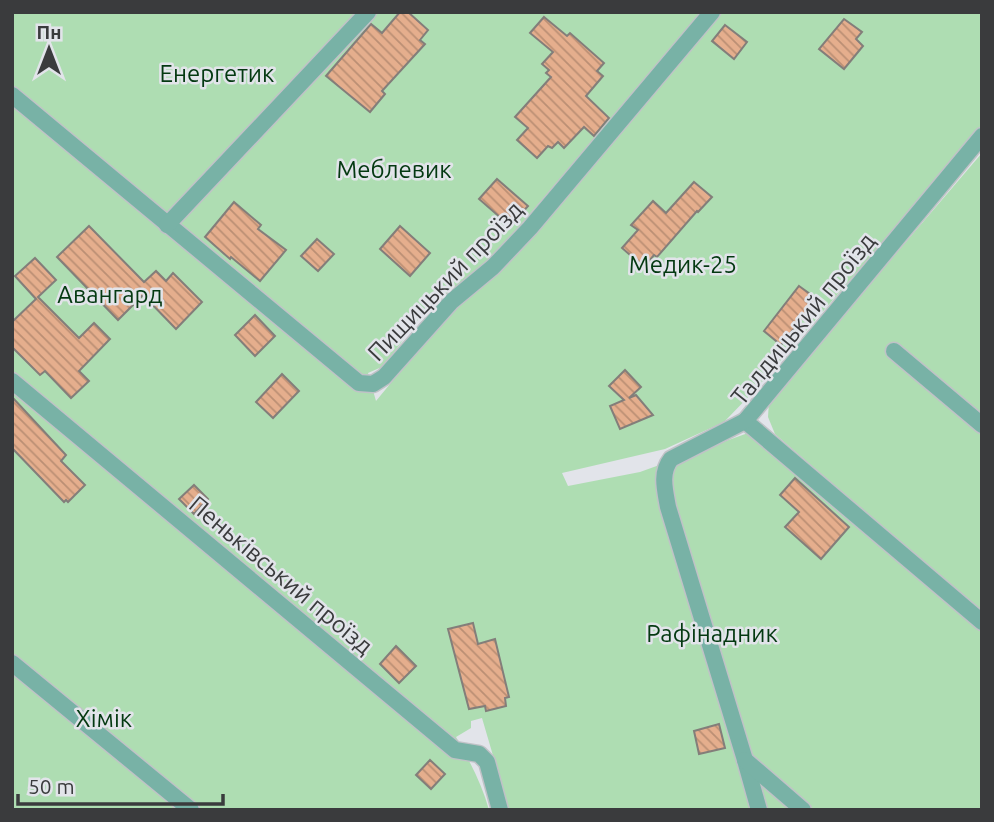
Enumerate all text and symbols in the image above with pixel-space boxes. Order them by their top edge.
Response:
north arrow [14,14,84,84]
text: Пн [37,21,61,43]
park label: Енергетик [160,60,274,87]
park label: Меблевик [336,156,452,183]
street label: Пищицький проїзд [362,196,528,366]
street label: Талдицький проїзд [726,228,880,410]
park label: Медик-25 [629,251,737,278]
park label: Авангард [57,281,163,308]
street label: Пеньківський проїзд [184,490,378,660]
park label: Рафінадник [646,620,778,647]
park label: Хімік [76,705,132,732]
scale bar [18,762,222,806]
text: 50 m [28,774,75,798]

